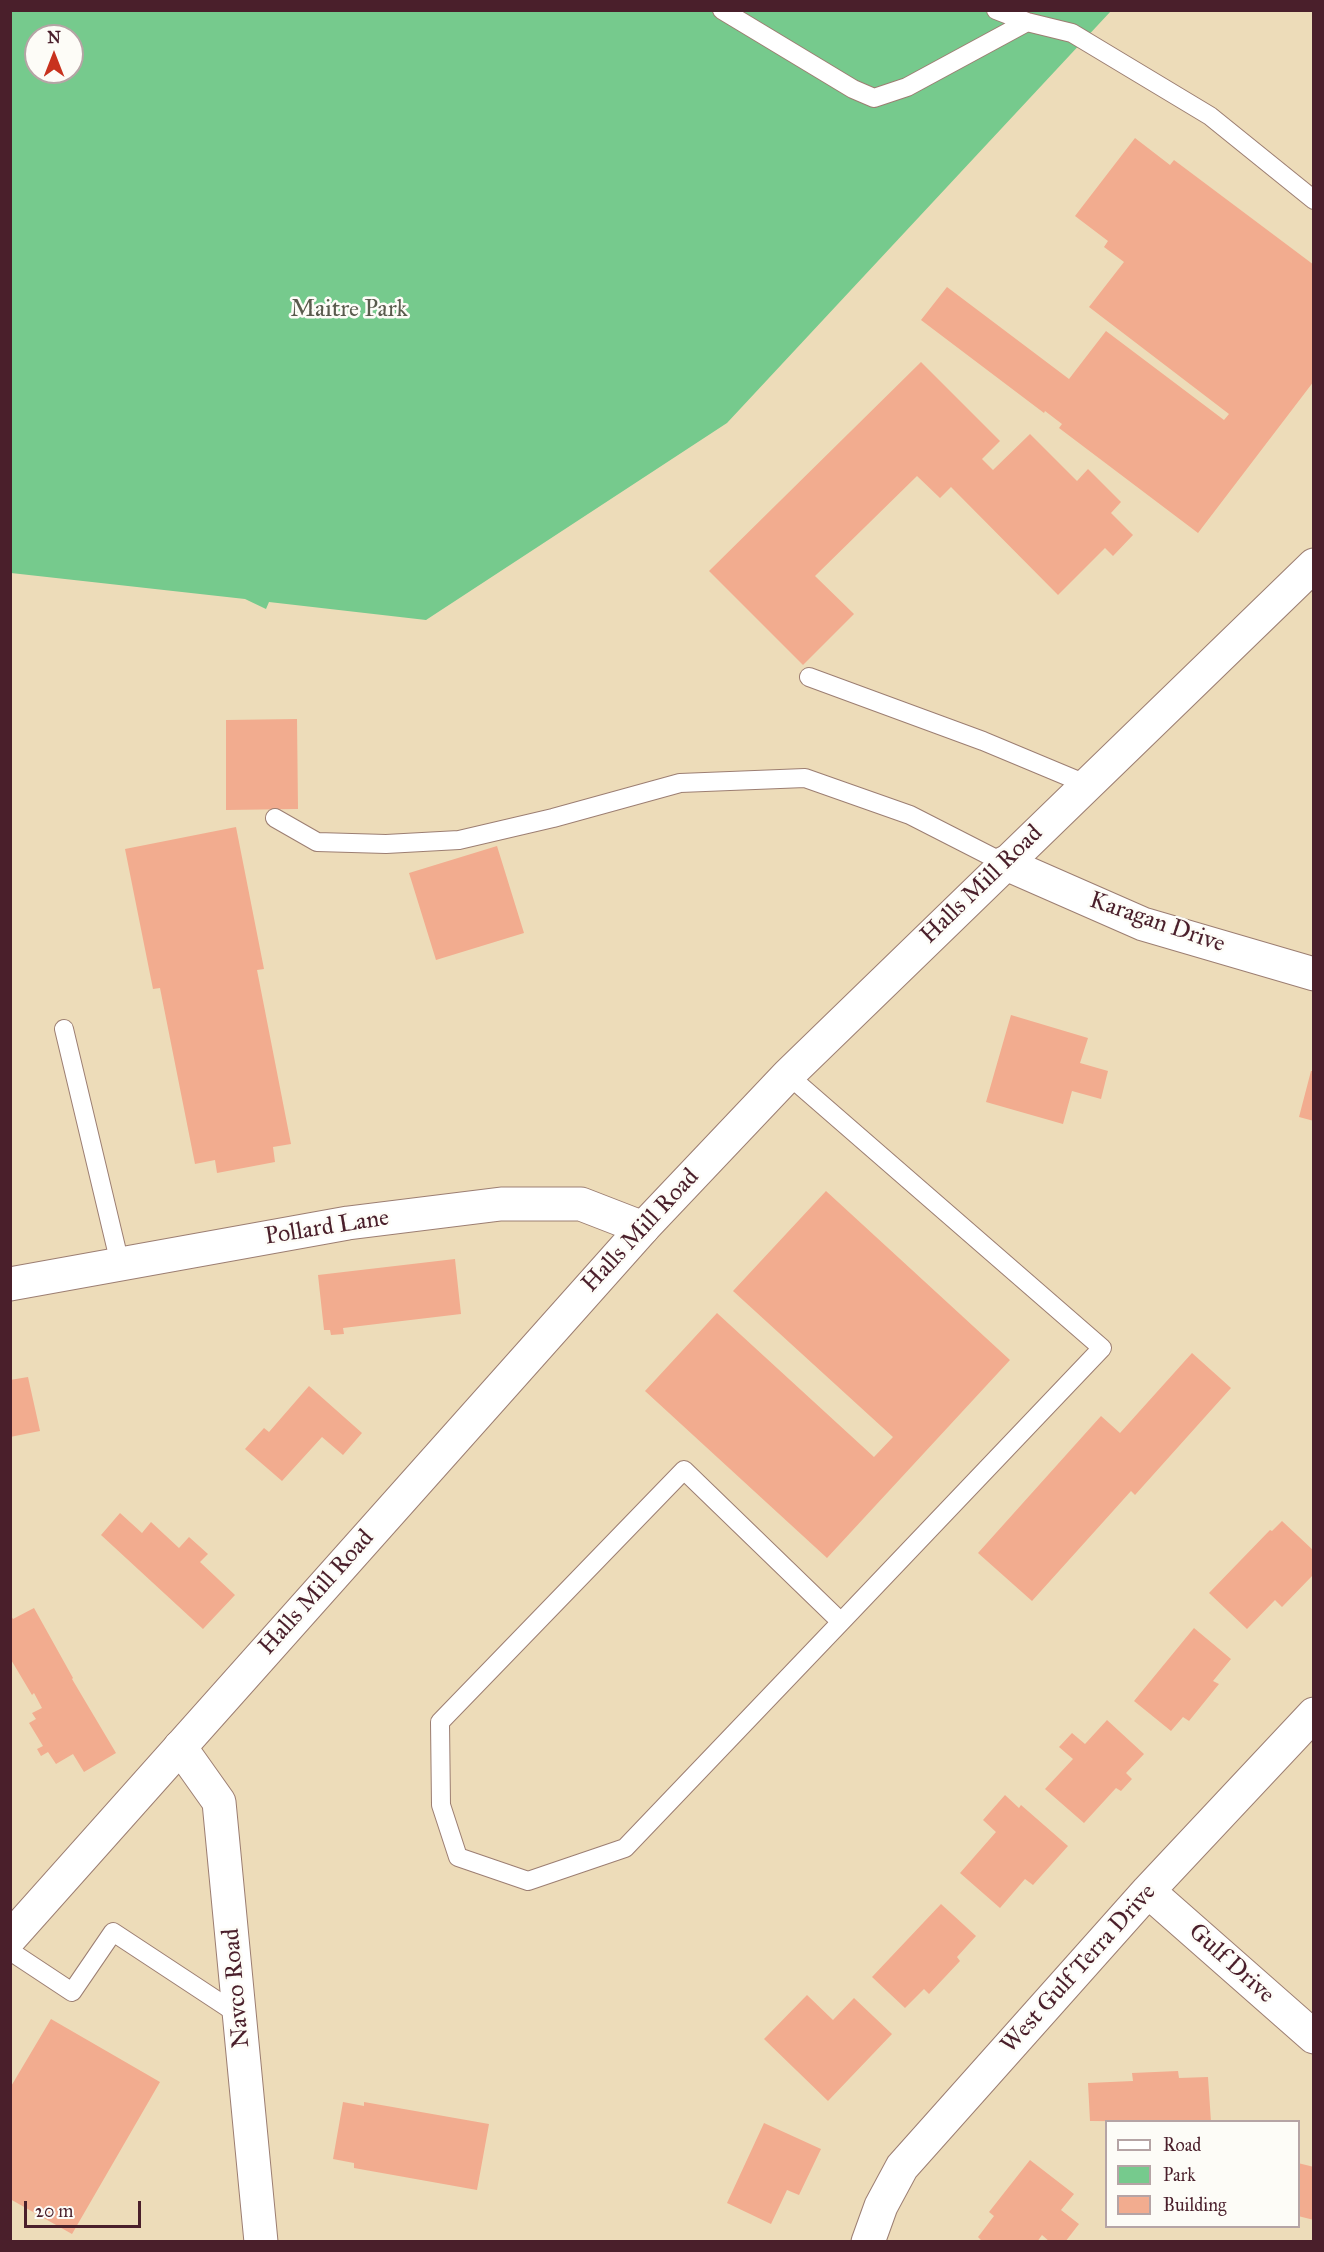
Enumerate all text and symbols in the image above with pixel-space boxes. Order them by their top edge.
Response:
north arrow [24,24,84,84]
text: N [47,28,61,47]
park label: Maitre Park [290,296,408,324]
street label: Halls Mill Road [915,820,1049,950]
street label: Karagan Drive [1086,886,1228,960]
street label: Halls Mill Road [576,1163,706,1299]
street label: Pollard Lane [263,1204,391,1252]
street label: Halls Mill Road [253,1524,381,1662]
street label: West Gulf Terra Drive [995,1879,1163,2059]
street label: Gulf Drive [1182,1918,1280,2010]
street label: Navco Road [217,1927,257,2049]
legend [1105,2120,1300,2228]
text: Road [1163,2134,1201,2156]
text: Park [1163,2164,1196,2186]
scale bar [27,2189,144,2227]
text: Building [1163,2194,1226,2216]
text: 20 m [35,2200,73,2222]

